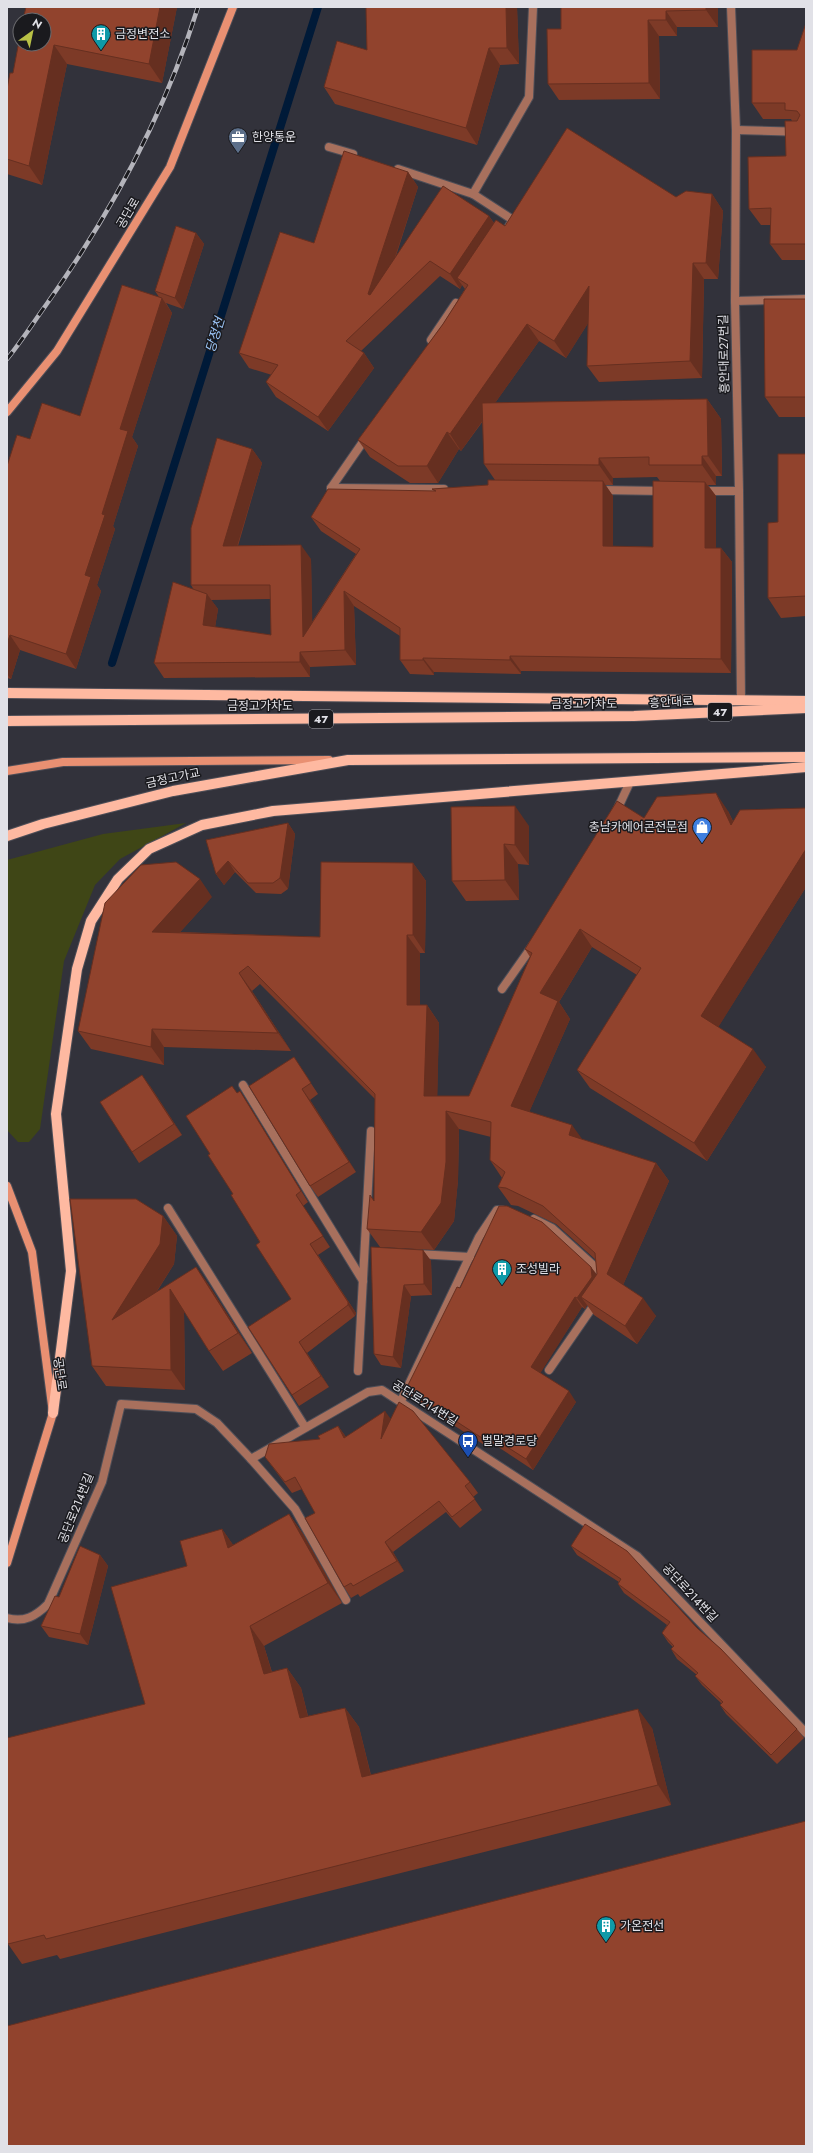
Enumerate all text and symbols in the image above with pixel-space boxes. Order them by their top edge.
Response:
north arrow [12,12,52,52]
text: N [29,15,45,33]
building icon: 금정변전소 [90,23,112,51]
place label: 금정변전소 [115,25,170,43]
office icon: 한양통운 [227,126,249,154]
place label: 한양통운 [252,128,296,146]
street label: 공단로 [112,194,144,232]
water label: 당정천 [201,314,230,355]
street label: 흥안대로27번길 [714,314,734,394]
street label: 흥안대로 [648,692,694,712]
street label: 금정고가차도 [551,695,617,713]
street label: 금정고가차도 [227,697,293,715]
road number: 47 [708,703,732,721]
road number: 47 [309,710,333,728]
street label: 금정고가교 [144,763,202,793]
shop icon: 충남카에어콘전문점 [691,816,713,844]
place label: 충남카에어콘전문점 [589,818,688,836]
building icon: 조성빌라 [491,1258,513,1286]
place label: 조성빌라 [516,1260,560,1278]
street label: 공단로 [49,1356,71,1392]
street label: 공단로214번길 [389,1376,461,1430]
bus stop icon: 벌말경로당 [457,1430,479,1458]
place label: 벌말경로당 [482,1432,537,1450]
street label: 공단로214번길 [54,1470,98,1546]
street label: 공단로214번길 [658,1560,722,1626]
building icon: 가온전선 [595,1915,617,1943]
place label: 가온전선 [620,1917,664,1935]

